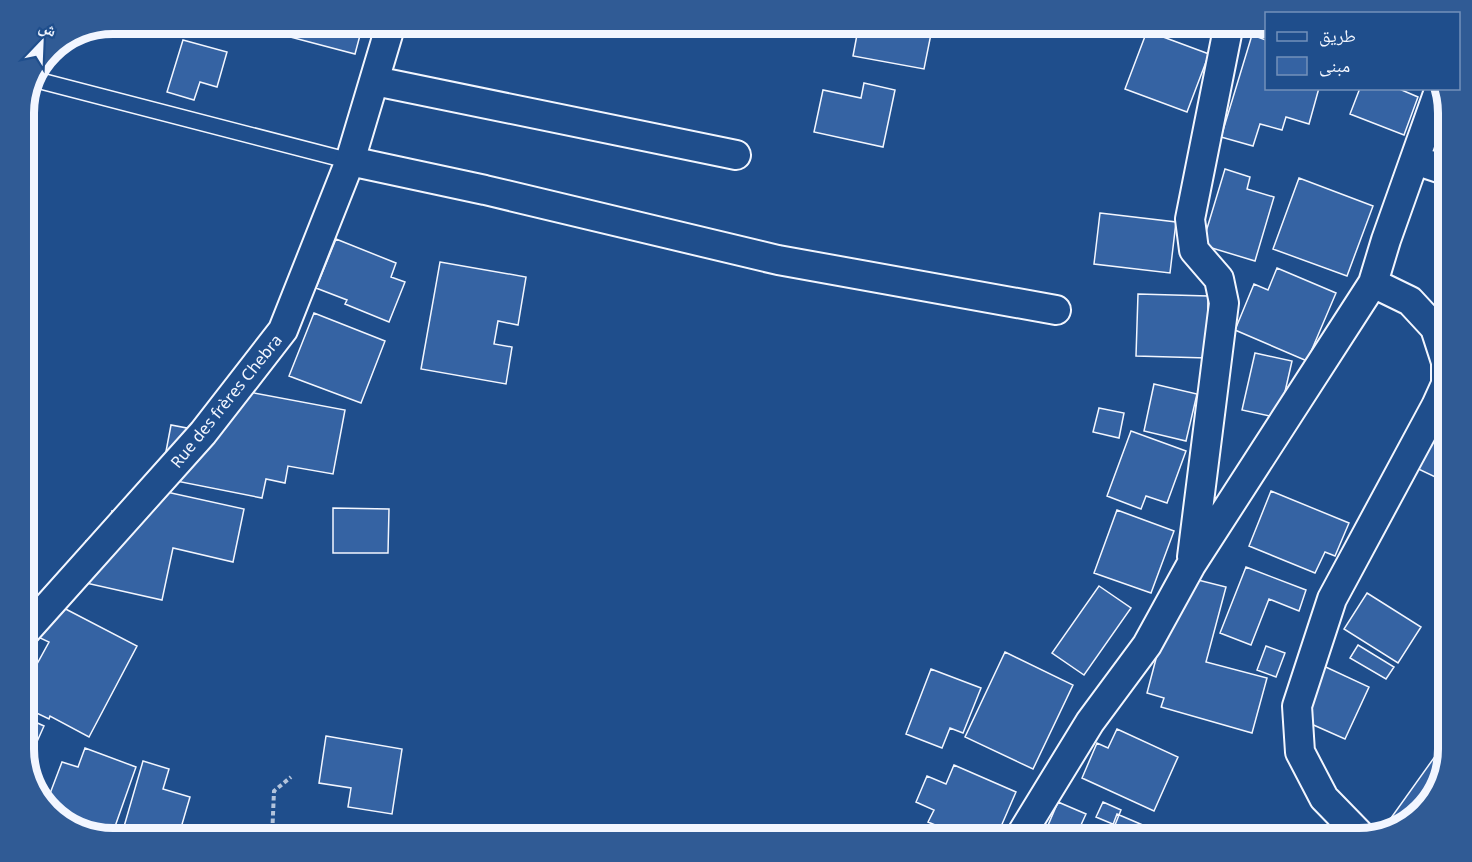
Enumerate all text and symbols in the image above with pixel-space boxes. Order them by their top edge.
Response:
north arrow [12,12,72,72]
legend [1265,12,1460,90]
text: ش [36,15,60,42]
text: طريق [1319,23,1356,47]
text: مبنى [1319,53,1350,77]
street label: Rue des frères Chebra [165,330,287,472]

